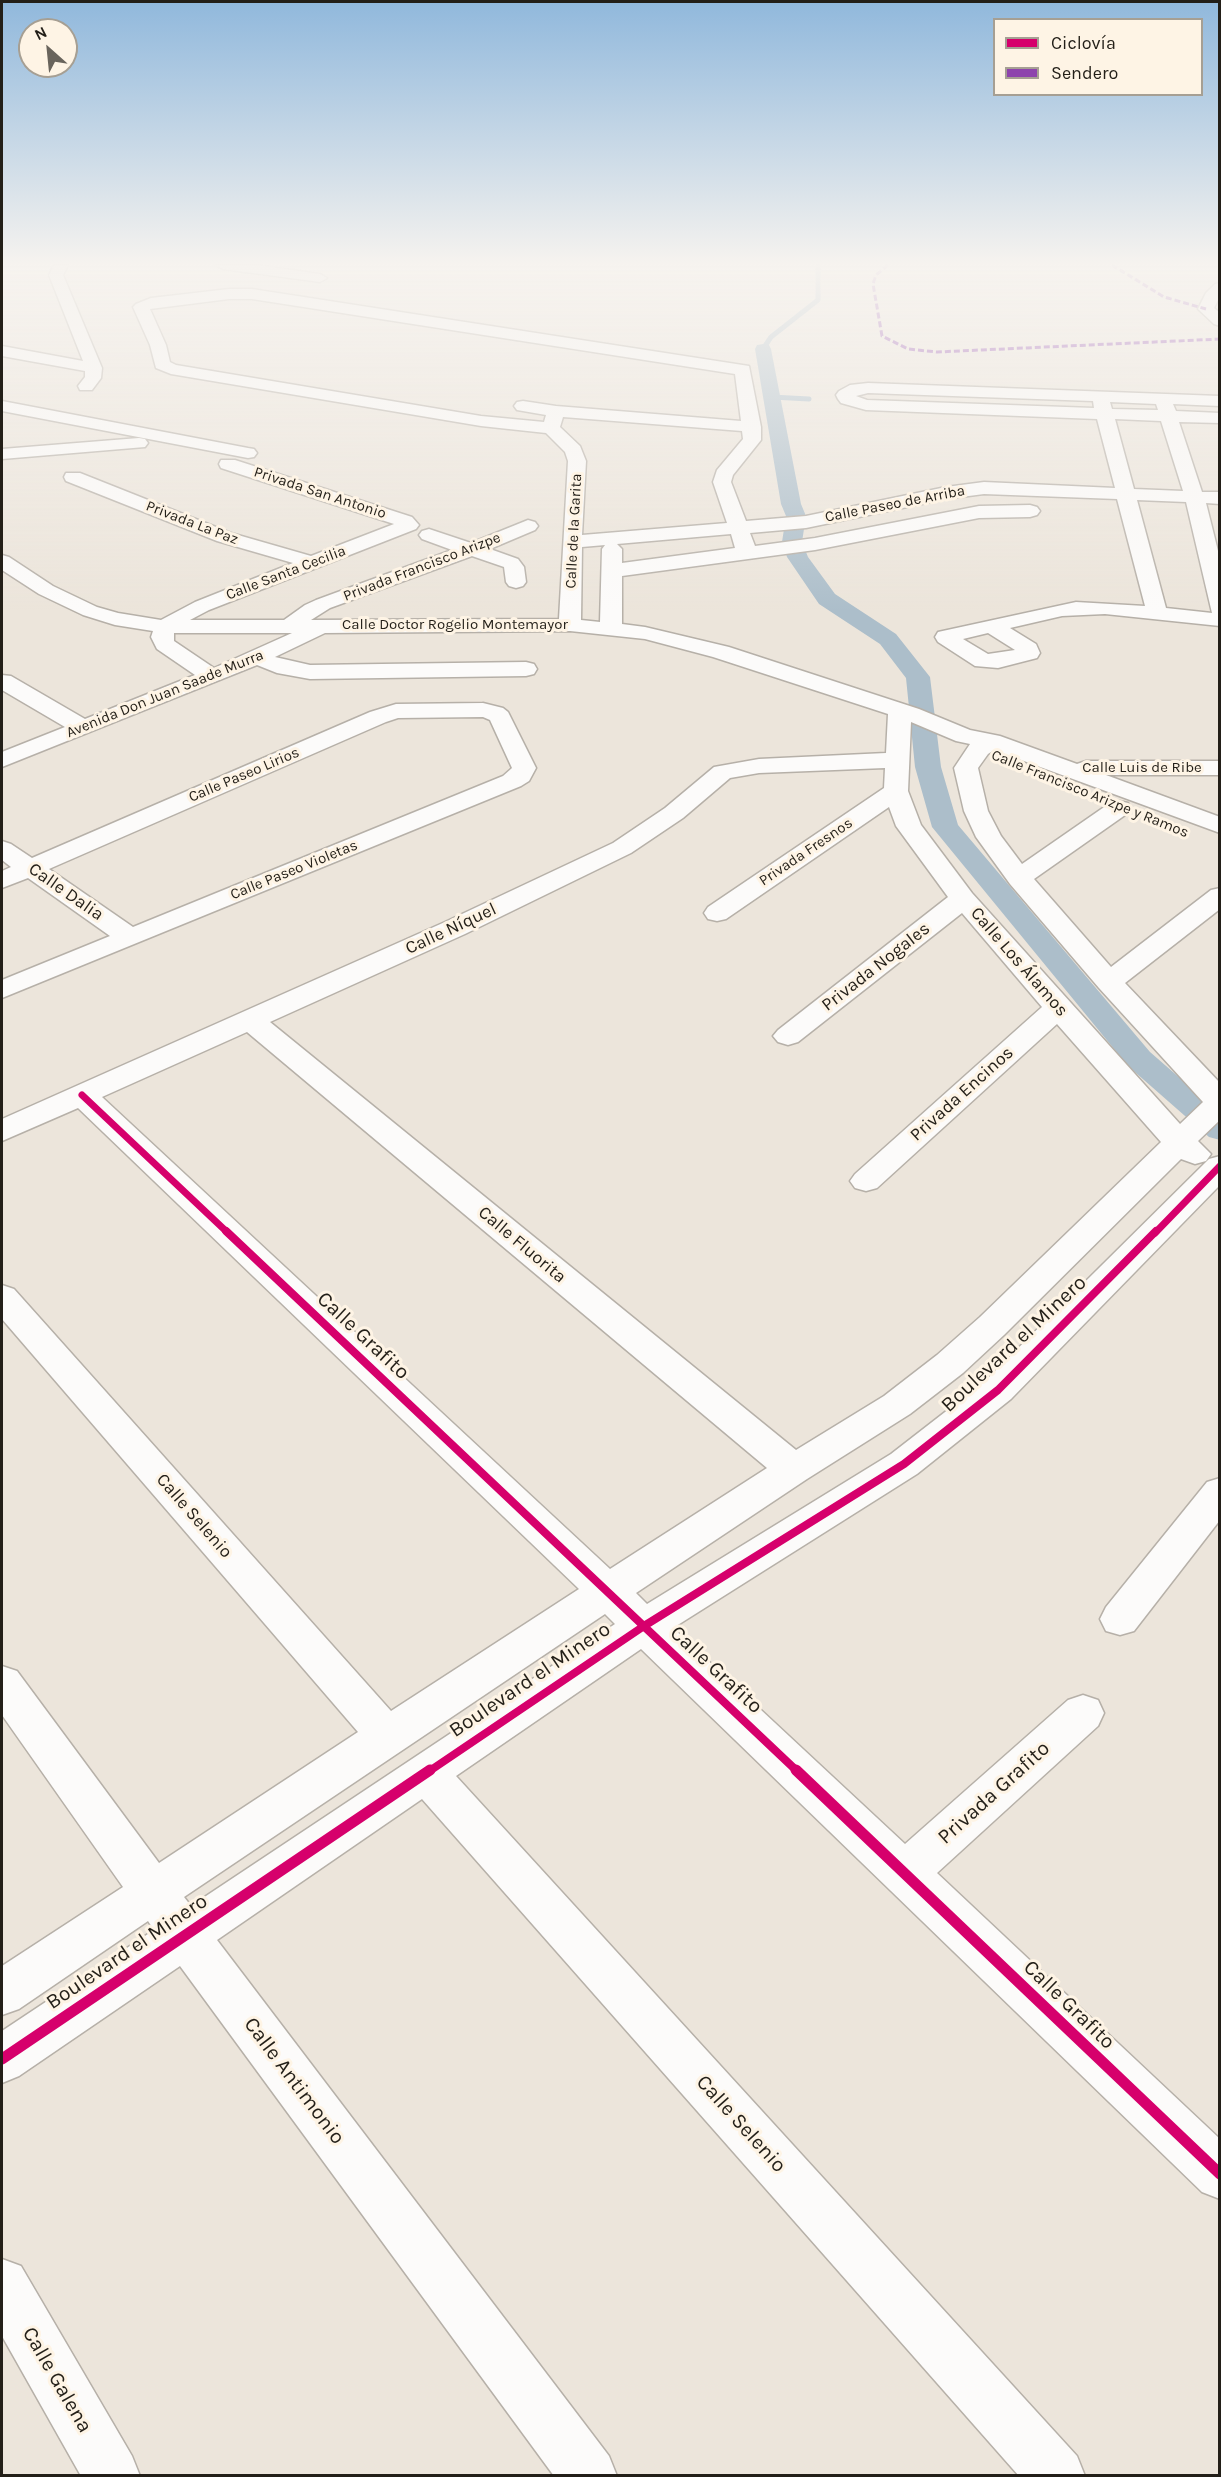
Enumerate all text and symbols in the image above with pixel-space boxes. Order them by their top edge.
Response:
north arrow [18,18,78,78]
legend [993,18,1203,96]
text: N [31,22,50,44]
text: Ciclovía [1051,32,1116,54]
text: Sendero [1051,62,1118,84]
street label: Privada San Antonio [252,463,388,523]
street label: Calle de la Garita [562,473,586,589]
street label: Calle Paseo de Arriba [823,482,967,526]
street label: Privada La Paz [143,497,241,549]
street label: Privada Francisco Arizpe [341,529,503,605]
street label: Calle Santa Cecilia [223,542,349,604]
street label: Calle Doctor Rogelio Montemayor [342,616,568,634]
street label: Avenida Don Juan Saade Murra [64,646,266,742]
street label: Calle Paseo Lirios [186,744,302,806]
street label: Calle Francisco Arizpe y Ramos [989,746,1191,842]
street label: Calle Luis de Ribe [1082,759,1202,777]
street label: Privada Fresnos [756,814,856,890]
street label: Calle Paseo Violetas [228,836,360,904]
street label: Calle Dalia [24,858,108,926]
street label: Calle Níquel [402,899,500,959]
street label: Calle Los Álamos [966,903,1072,1021]
street label: Privada Nogales [818,918,934,1016]
street label: Privada Encinos [906,1042,1018,1146]
street label: Calle Fluorita [474,1202,570,1288]
street label: Boulevard el Minero [936,1270,1092,1418]
street label: Calle Grafito [311,1287,415,1385]
street label: Calle Selenio [151,1469,237,1563]
street label: Boulevard el Minero [445,1617,615,1743]
street label: Calle Grafito [664,1621,768,1719]
street label: Privada Grafito [933,1736,1055,1850]
street label: Boulevard el Minero [42,1889,212,2015]
street label: Calle Grafito [1018,1955,1120,2055]
street label: Calle Antimonio [238,2013,350,2149]
street label: Calle Selenio [691,2070,791,2178]
street label: Calle Galena [17,2323,97,2437]

